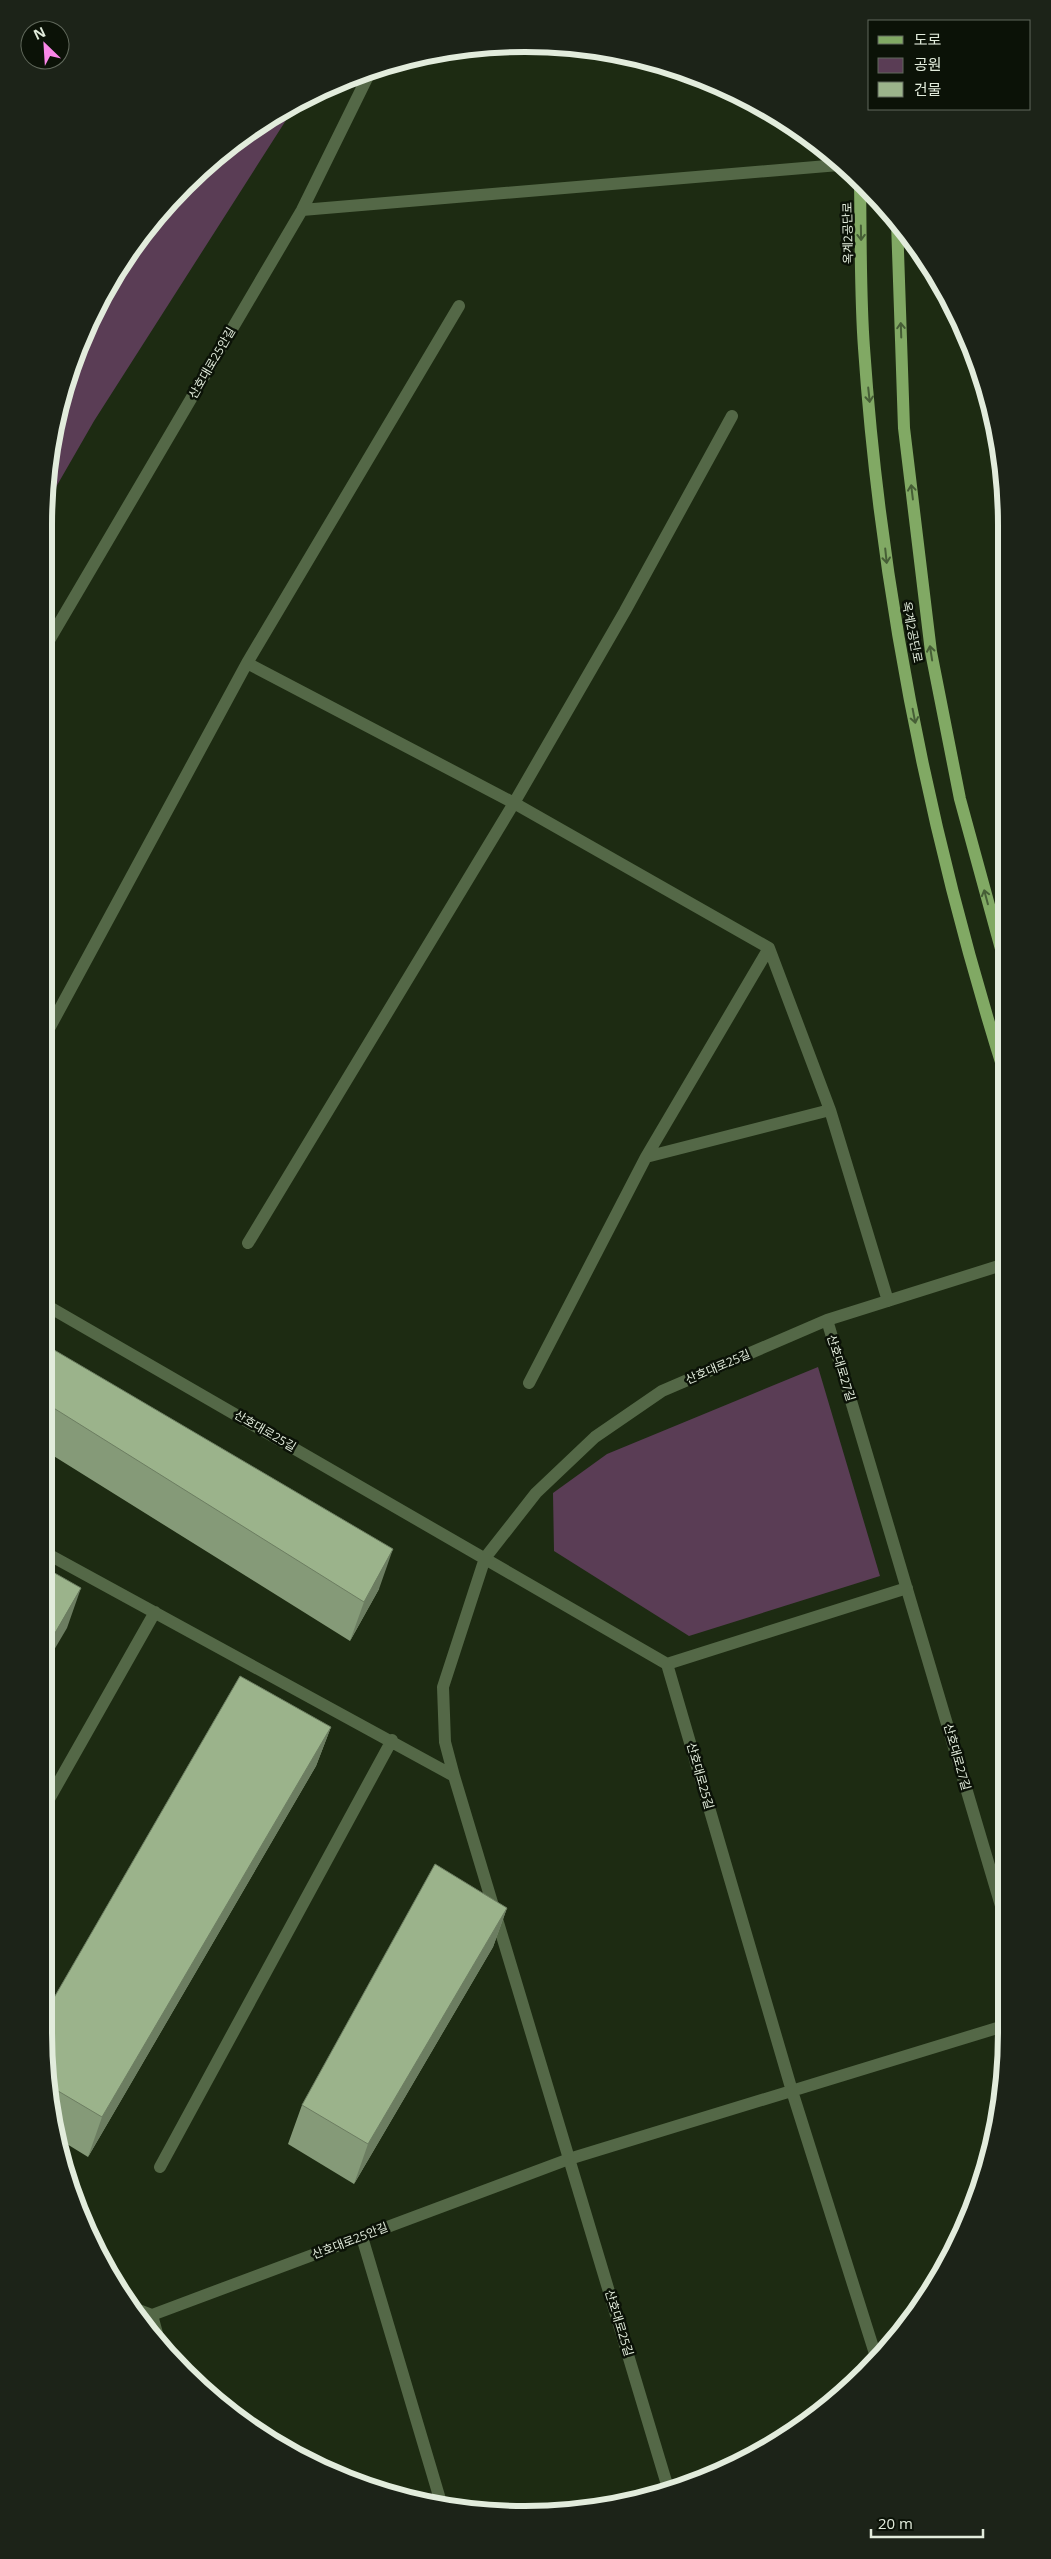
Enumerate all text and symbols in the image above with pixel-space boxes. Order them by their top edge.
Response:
north arrow [20,20,70,70]
legend [868,20,1031,110]
text: N [30,22,48,44]
text: 도로 [914,29,942,49]
text: 공원 [914,54,942,74]
text: 건물 [914,79,942,99]
street label: 옥계2공단로 [838,202,857,264]
one-way arrow [856,224,866,240]
one-way arrow [896,322,905,338]
street label: 산호대로25안길 [184,324,239,402]
one-way arrow [864,387,874,403]
one-way arrow [907,484,917,500]
one-way arrow [881,548,891,564]
street label: 옥계2공단로 [898,600,927,664]
one-way arrow [926,645,936,661]
one-way arrow [910,708,919,724]
one-way arrow [980,889,990,905]
street label: 산호대로27길 [823,1332,860,1403]
street label: 산호대로25길 [683,1345,753,1388]
street label: 산호대로25길 [231,1406,299,1455]
street label: 산호대로27길 [940,1721,975,1792]
street label: 산호대로25길 [683,1740,718,1811]
street label: 산호대로25안길 [309,2218,390,2263]
street label: 산호대로25길 [601,2287,638,2358]
scale bar [871,2506,984,2538]
text: 20 m [878,2513,913,2533]

